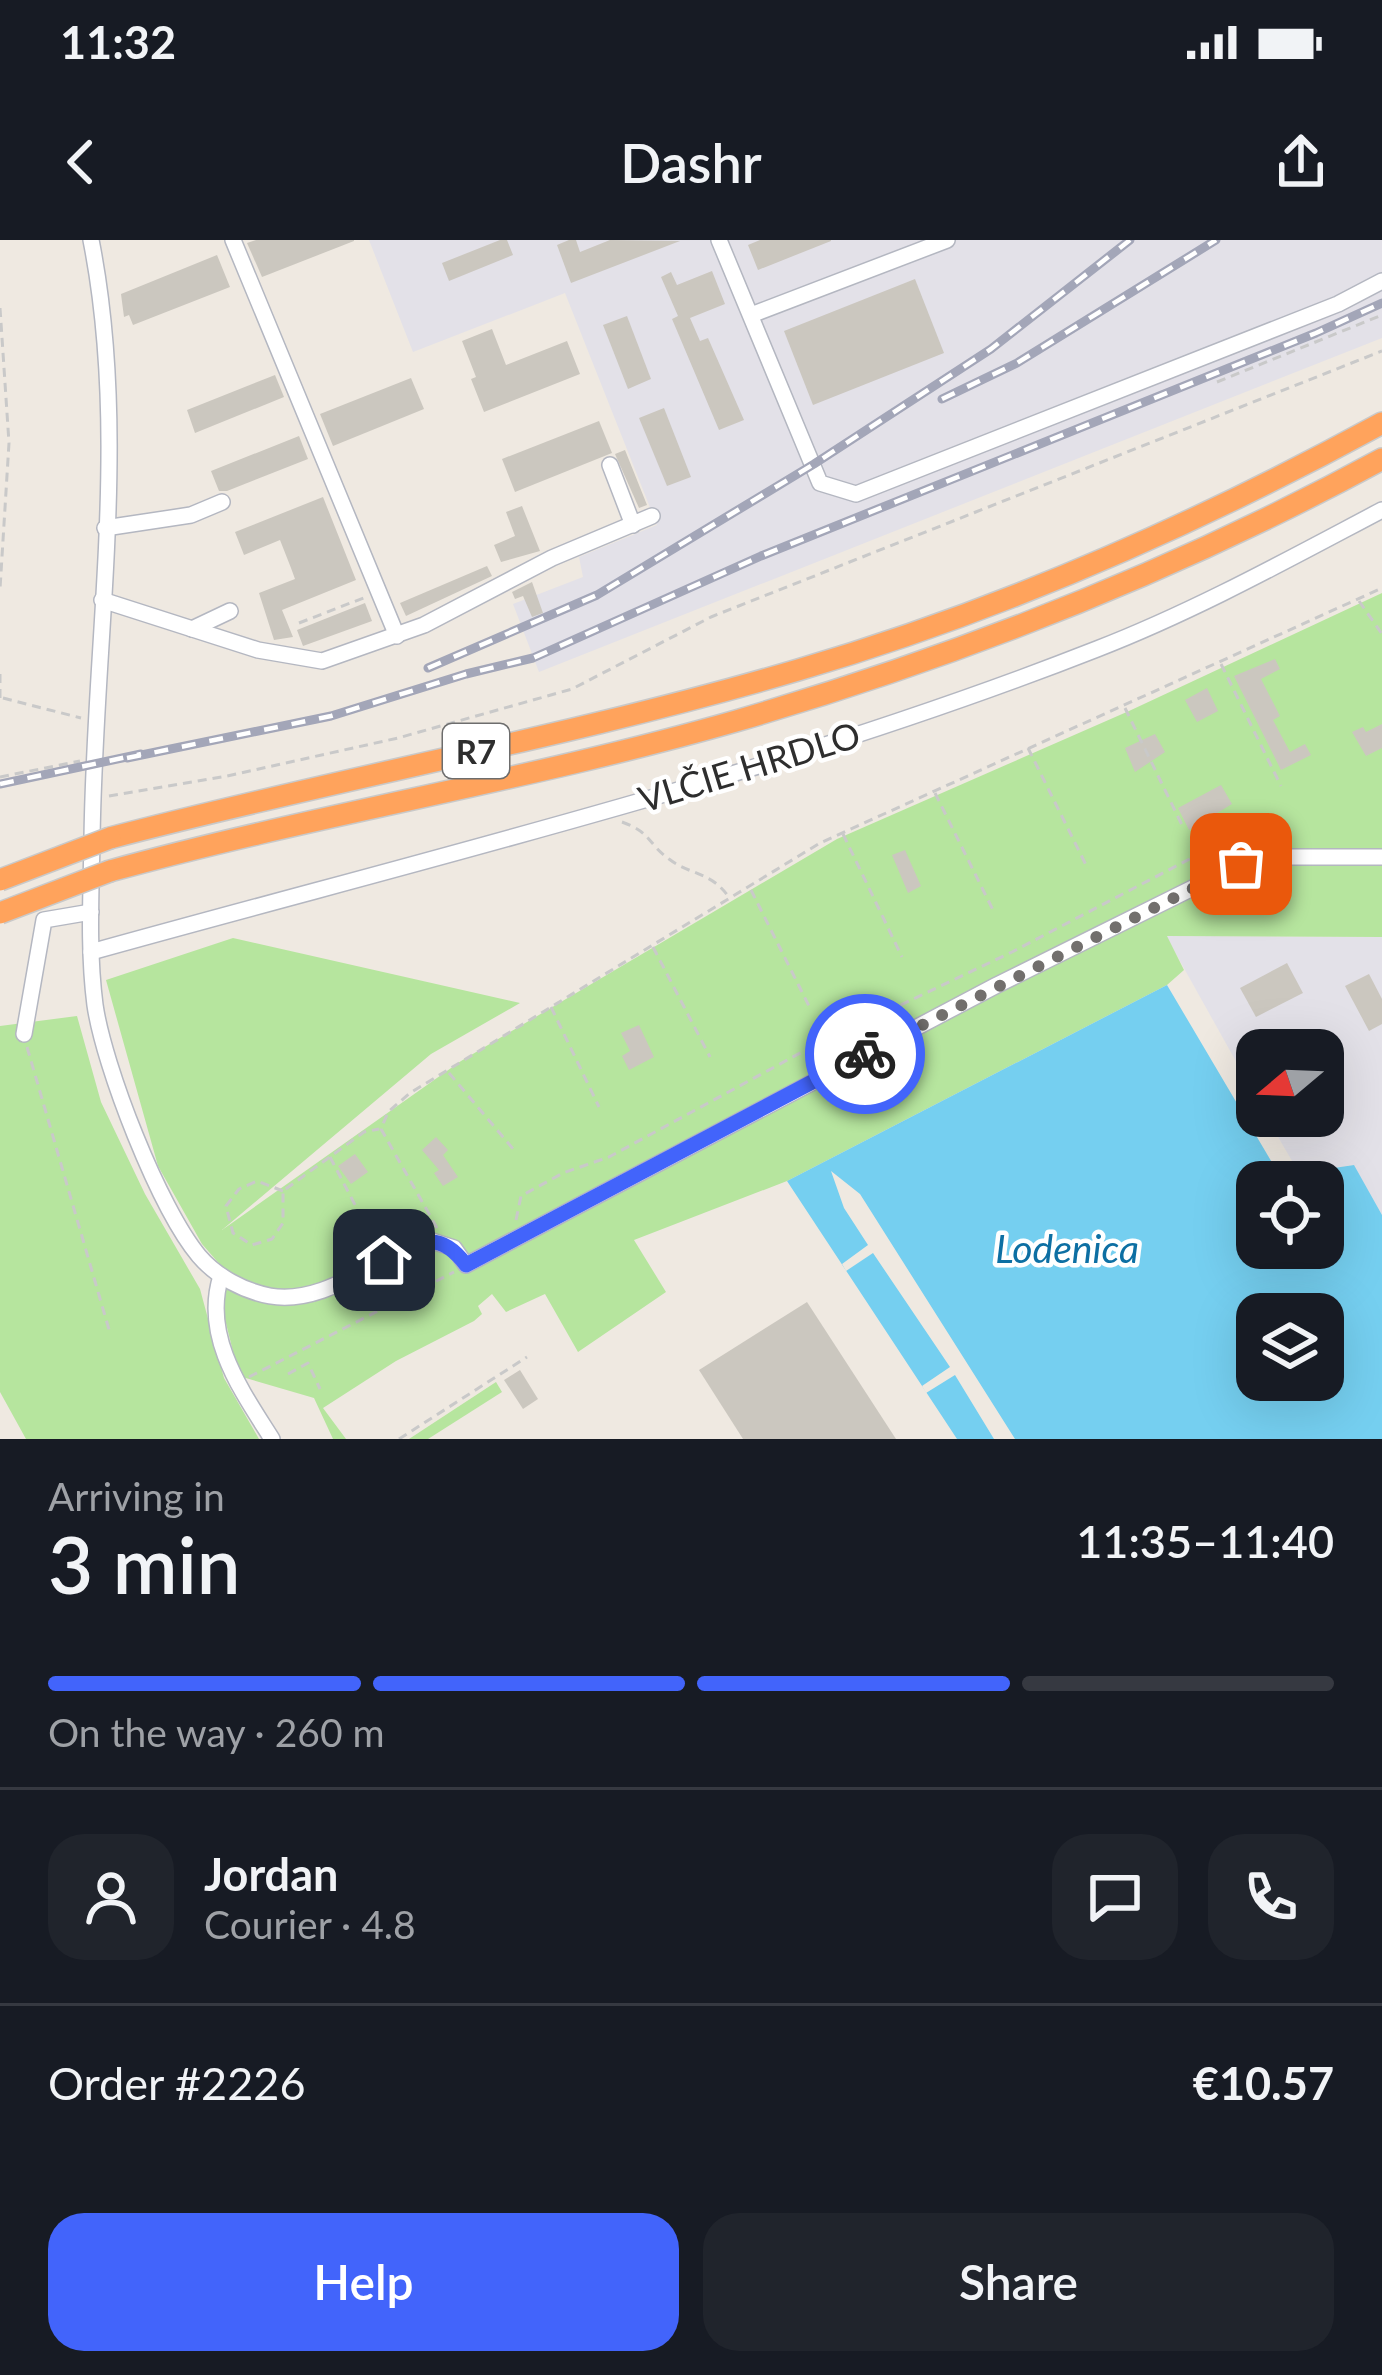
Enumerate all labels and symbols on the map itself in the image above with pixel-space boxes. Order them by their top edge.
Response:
street label: VLČIE HRDLO [633,711,865,821]
road number: R7 [443,724,509,778]
pin [1190,813,1292,915]
courier [805,994,925,1114]
north arrow [1236,1029,1344,1137]
pin [333,1209,435,1311]
water label: Lodenica [995,1225,1139,1271]

